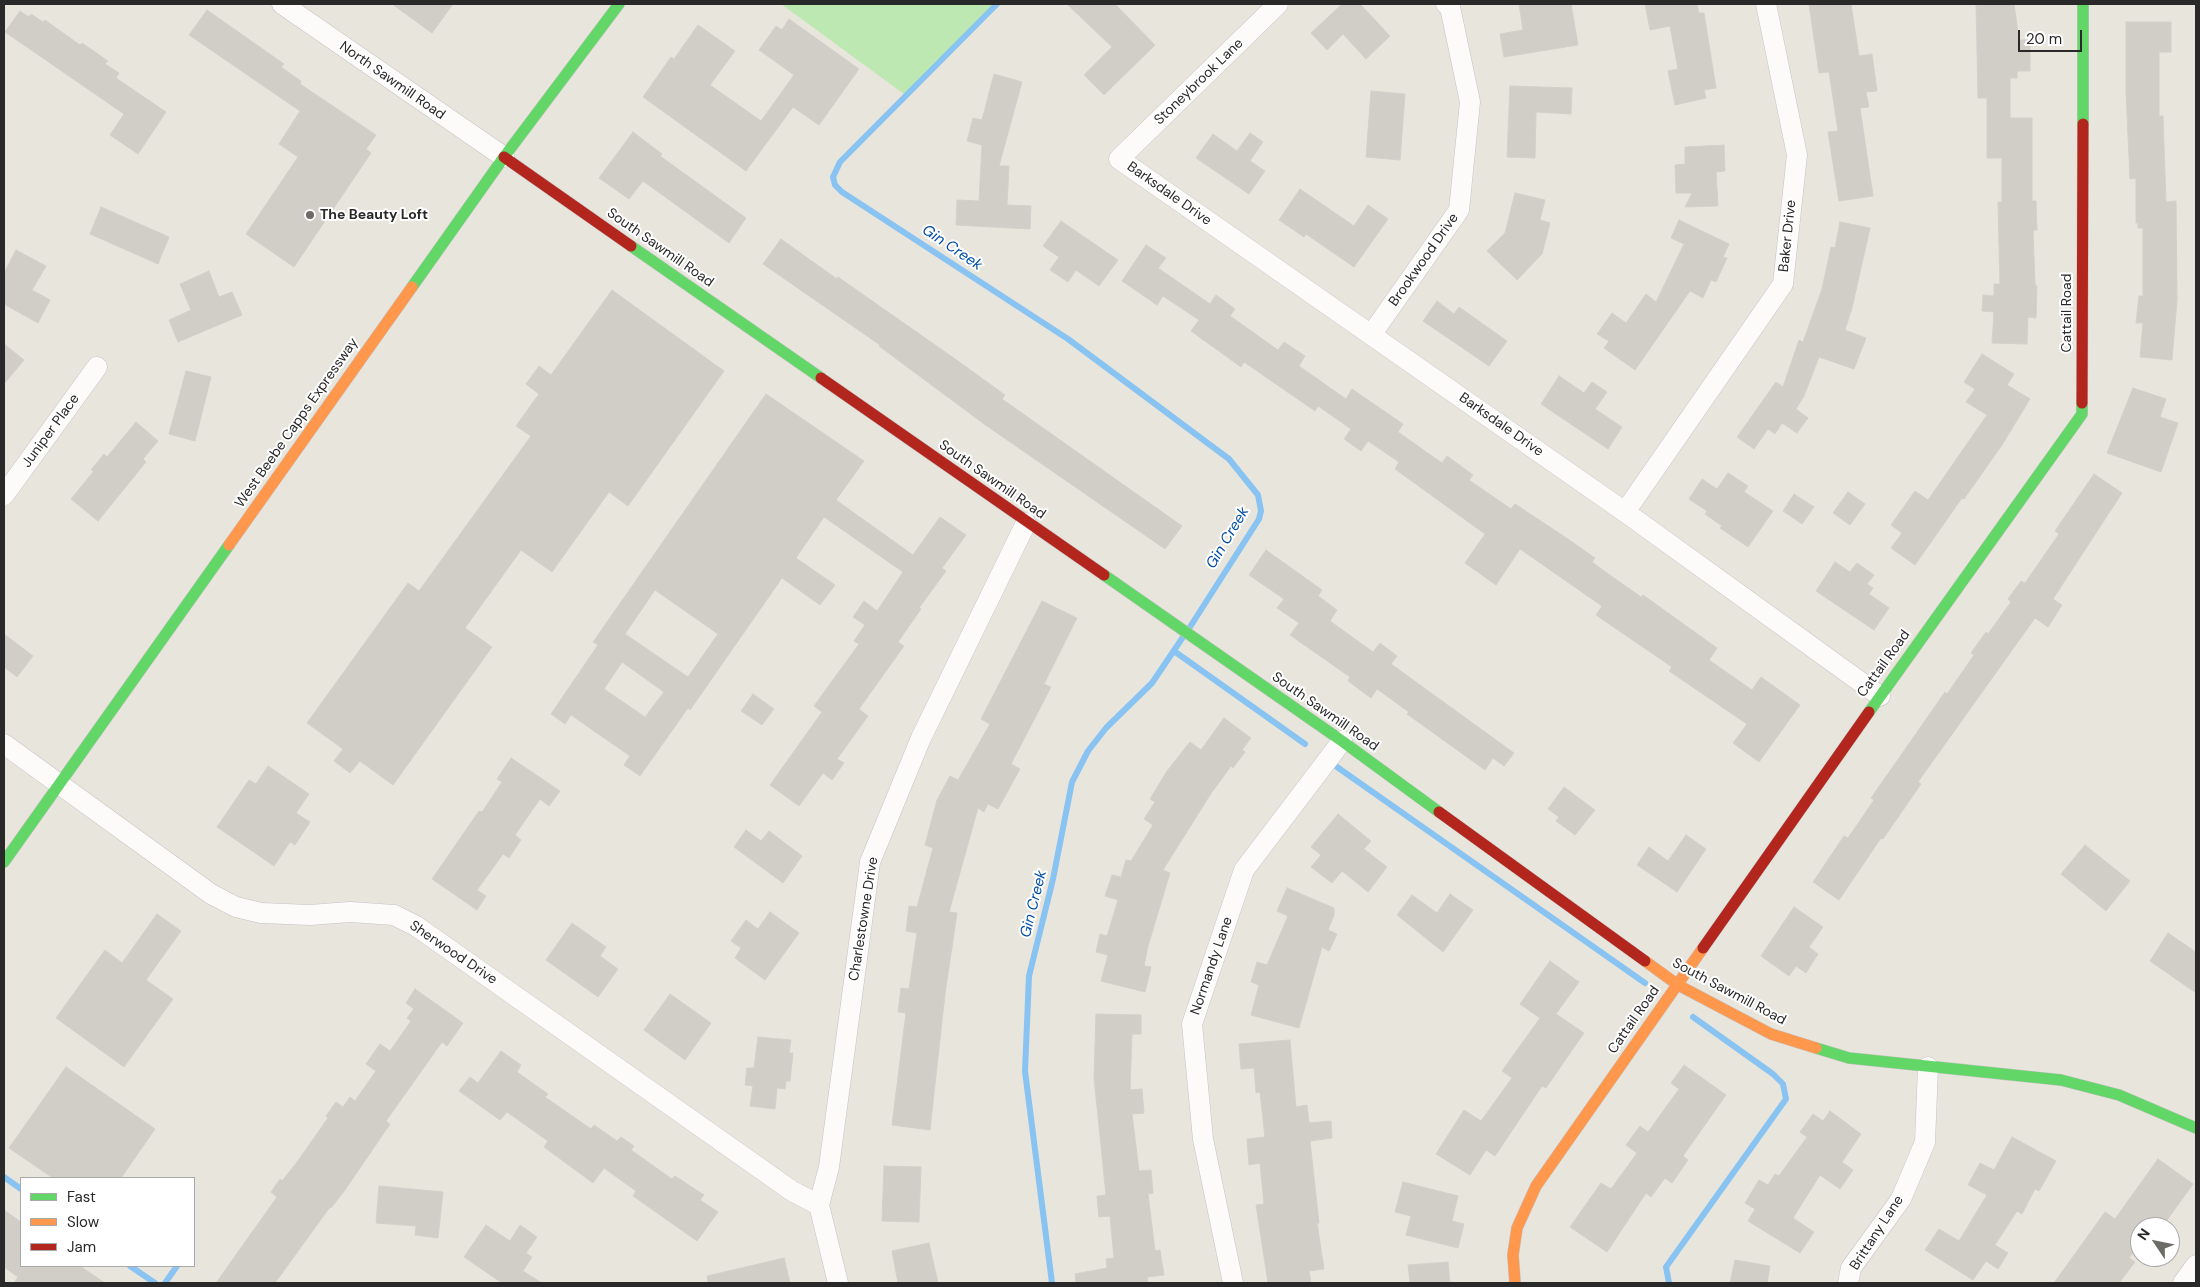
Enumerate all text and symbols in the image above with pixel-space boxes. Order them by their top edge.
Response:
scale bar [2020,20,2084,52]
text: 20 m [2026,29,2062,49]
street label: Stoneybrook Lane [1151,35,1247,129]
street label: North Sawmill Road [336,38,448,124]
street label: Barksdale Drive [1124,159,1214,229]
street label: Baker Drive [1776,199,1800,273]
street label: South Sawmill Road [603,205,717,291]
place label: The Beauty Loft [320,207,428,223]
marker: The Beauty Loft [304,209,316,221]
street label: Brookwood Drive [1386,210,1462,310]
water label: Gin Creek [918,221,986,275]
street label: Cattail Road [2059,274,2075,352]
street label: West Beebe Capps Expressway [232,335,362,511]
street label: Barksdale Drive [1456,390,1546,460]
street label: Juniper Place [19,391,83,471]
street label: South Sawmill Road [935,437,1049,523]
water label: Gin Creek [1203,504,1253,572]
street label: Cattail Road [1854,627,1914,701]
street label: South Sawmill Road [1268,669,1382,755]
street label: Charlestowne Drive [846,856,882,982]
water label: Gin Creek [1017,868,1051,940]
street label: Normandy Lane [1187,915,1237,1017]
street label: Sherwood Drive [406,918,500,988]
street label: South Sawmill Road [1669,955,1789,1029]
street label: Cattail Road [1605,983,1663,1057]
legend [20,1177,195,1267]
text: Fast [67,1187,96,1207]
street label: Brittany Lane [1847,1192,1907,1274]
text: Slow [67,1212,99,1232]
north arrow [2130,1217,2180,1267]
text: N [2133,1225,2154,1243]
text: Jam [67,1237,96,1257]

